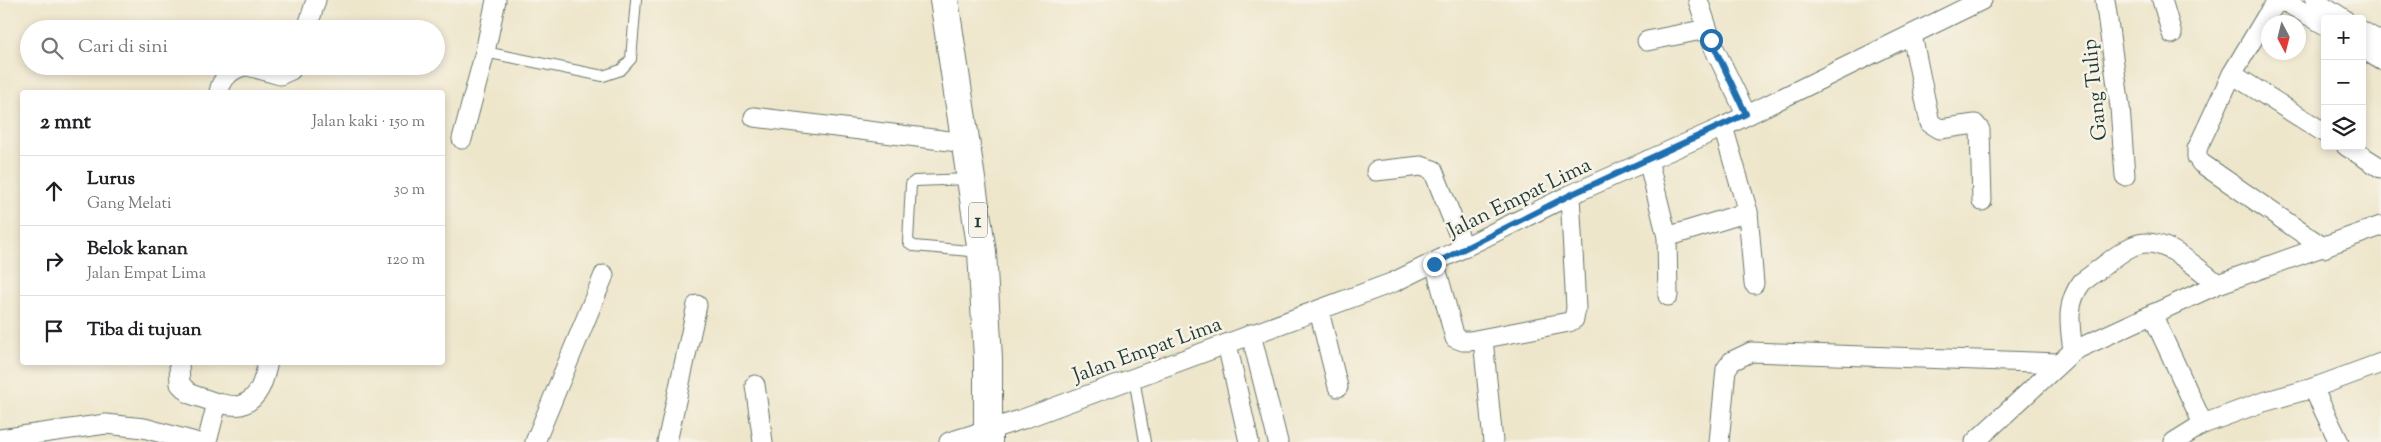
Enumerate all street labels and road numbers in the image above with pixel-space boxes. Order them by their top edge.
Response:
street label: Gang Tulip [2076,37,2116,142]
street label: Jalan Empat Lima [1442,151,1597,247]
road number: 1 [969,202,987,238]
street label: Jalan Empat Lima [1068,310,1227,392]

